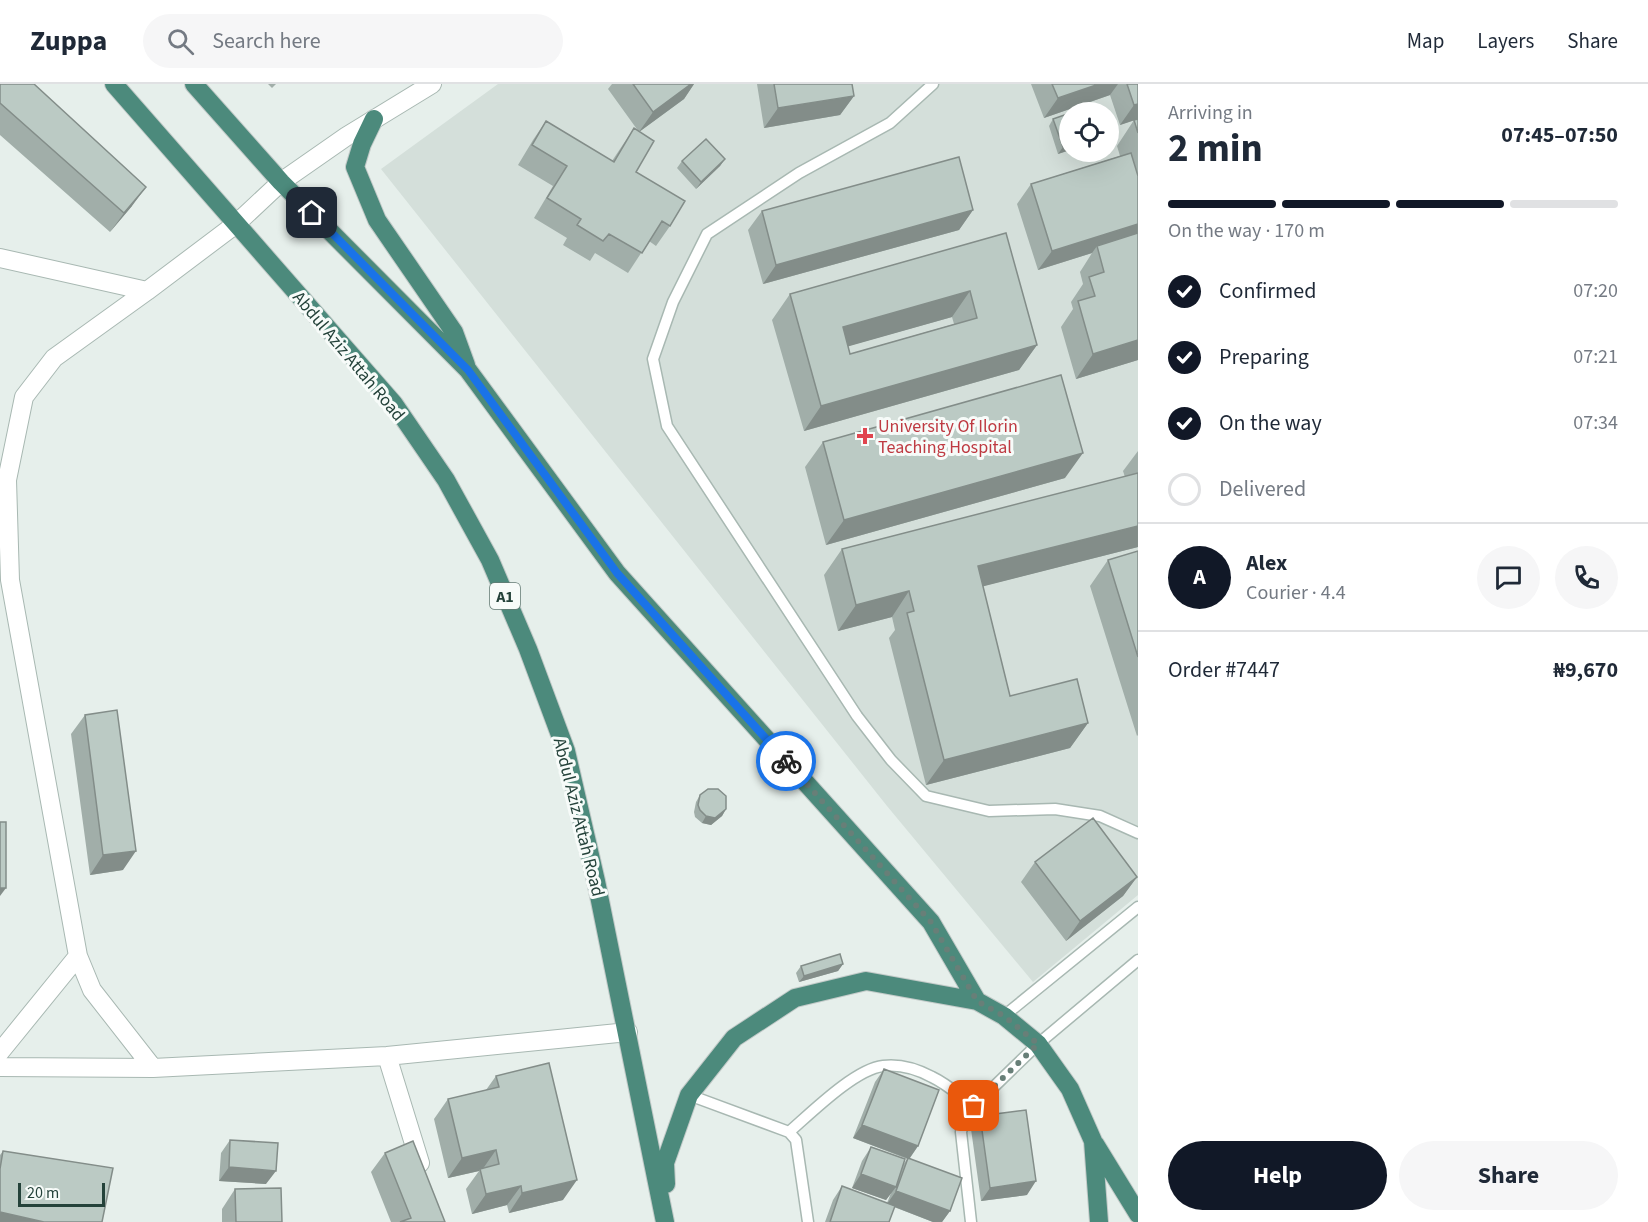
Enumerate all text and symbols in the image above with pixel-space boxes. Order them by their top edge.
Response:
search box [143,14,563,68]
text: Zuppa [30,21,107,61]
icon: search [164,25,197,58]
text: Search here [212,25,321,57]
text: Map [1407,26,1444,56]
text: Layers [1477,26,1534,56]
text: Share [1567,26,1618,56]
text: Arriving in [1168,99,1253,127]
map controls [1059,102,1119,162]
button: locate [1059,102,1119,162]
text: 07:45–07:50 [1501,119,1618,151]
text: 2 min [1168,121,1263,177]
pin [286,187,337,238]
icon: home [295,196,328,229]
text: On the way · 170 m [1168,217,1325,245]
icon: check [1168,275,1201,308]
text: Confirmed [1219,275,1316,307]
text: 07:20 [1573,277,1618,305]
street label: Abdul Aziz Attah Road [287,286,411,427]
icon: check [1168,341,1201,374]
text: Preparing [1219,341,1309,373]
text: 07:21 [1573,343,1618,371]
icon: check [1168,407,1201,440]
text: On the way [1219,407,1322,439]
text: 07:34 [1573,409,1618,437]
place label: University Of Ilorin Teaching Hospital [878,414,1018,460]
marker: University Of Ilorin Teaching Hospital [856,427,874,445]
text: Delivered [1219,473,1306,505]
button: chat [1477,546,1540,609]
button: phone [1555,546,1618,609]
text: Alex [1246,547,1287,579]
text: A [1193,561,1206,593]
text: Courier · 4.4 [1246,579,1346,607]
road number: A1 [490,583,520,609]
text: Order #7447 [1168,654,1280,686]
text: ₦9,670 [1553,654,1618,686]
courier [756,731,816,791]
street label: Abdul Aziz Attah Road [547,735,610,899]
icon: bike [770,745,803,778]
pin [948,1080,999,1131]
icon: bag [957,1089,990,1122]
button: Help [1168,1141,1387,1210]
button: Share [1399,1141,1618,1210]
scale bar [18,1180,105,1208]
text: 20 m [27,1182,59,1204]

